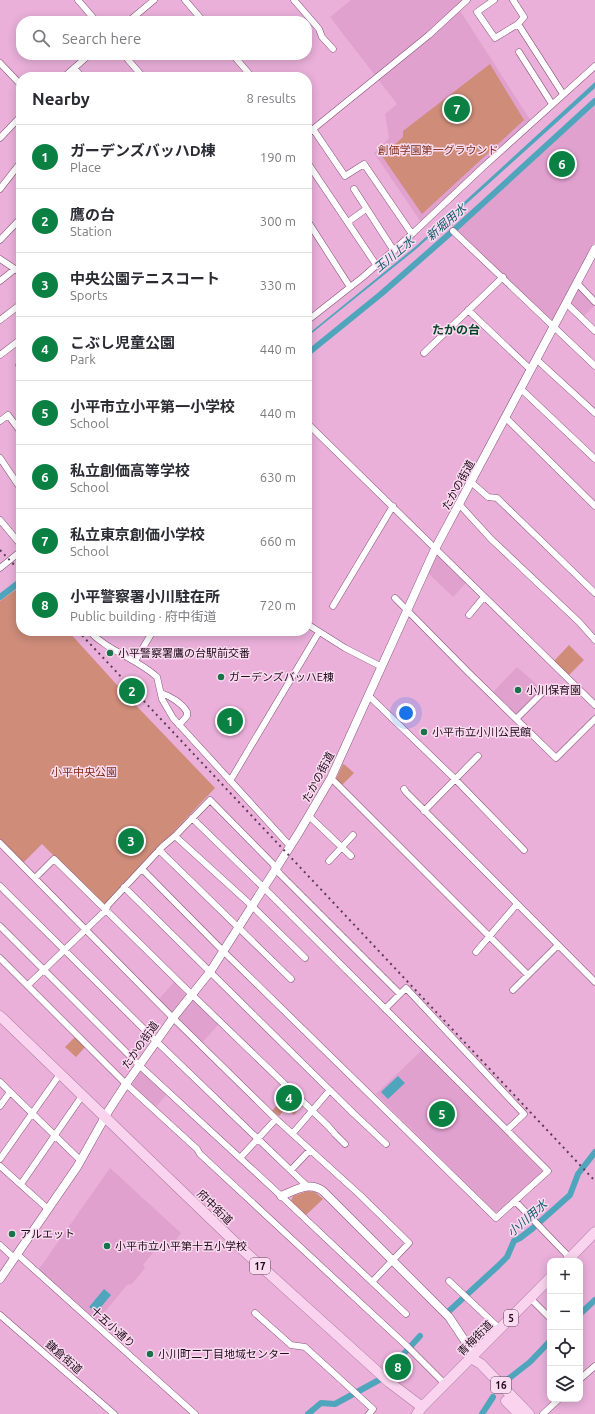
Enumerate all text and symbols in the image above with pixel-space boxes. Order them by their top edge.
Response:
search box [16,16,312,60]
icon: search [30,27,52,49]
text: Search here [62,30,141,47]
text: Nearby [32,89,90,108]
text: 8 results [246,91,296,105]
pin: 7 [444,94,470,124]
text: ガーデンズバッハD棟 [70,142,216,159]
park label: 創価学園第一グラウンド [378,144,499,156]
pin: 6 [549,149,575,179]
text: 1 [41,150,49,164]
text: 190 m [260,150,296,164]
text: Place [70,160,101,174]
water label: 新堀用水 [424,200,470,243]
text: 鷹の台 [70,206,115,223]
text: 2 [41,214,49,228]
text: 300 m [260,214,296,228]
text: Station [70,224,112,238]
water label: 玉川上水 [371,232,418,274]
text: 中央公園テニスコート [70,270,220,287]
text: 3 [41,278,49,292]
text: 330 m [260,278,296,292]
text: Sports [70,288,108,302]
district label: たかの台 [432,323,480,336]
text: こぶし児童公園 [70,334,175,351]
text: 4 [41,342,49,356]
text: 440 m [260,342,296,356]
text: Park [70,352,96,366]
text: 小平市立小平第一小学校 [70,398,235,415]
text: 5 [41,406,49,420]
text: 440 m [260,406,296,420]
text: School [70,416,109,430]
street label: たかの街道 [439,458,477,512]
text: 私立創価高等学校 [70,462,190,479]
text: 6 [41,470,49,484]
text: 630 m [260,470,296,484]
text: School [70,480,109,494]
text: 私立東京創価小学校 [70,526,205,543]
text: 7 [41,534,49,548]
text: 660 m [260,534,296,548]
text: School [70,544,109,558]
text: 小平警察署小川駐在所 [70,588,220,605]
text: 8 [41,598,49,612]
text: 720 m [260,598,296,612]
text: Public building · 府中街道 [70,609,217,623]
place label: 小平警察署鷹の台駅前交番 [118,647,250,659]
marker: 小平警察署鷹の台駅前交番 [105,648,115,658]
place label: ガーデンズバッハE棟 [229,671,334,683]
marker: ガーデンズバッハE棟 [216,672,226,682]
pin: 2 [119,676,145,706]
place label: 小川保育園 [526,684,581,696]
marker: 小川保育園 [513,685,523,695]
your location [396,703,416,723]
pin: 1 [217,706,243,736]
place label: 小平市立小川公民館 [432,726,531,738]
marker: 小平市立小川公民館 [419,727,429,737]
street label: たかの街道 [300,750,336,804]
park label: 小平中央公園 [51,766,117,778]
pin: 3 [118,826,144,856]
street label: たかの街道 [119,1019,161,1071]
pin: 4 [276,1083,302,1113]
pin: 5 [429,1099,455,1129]
street label: 府中街道 [195,1187,235,1227]
water label: 小川用水 [505,1196,551,1239]
place label: アルエット [20,1228,75,1240]
marker: アルエット [7,1229,17,1239]
place label: 小平市立小平第十五小学校 [115,1240,247,1252]
marker: 小平市立小平第十五小学校 [102,1241,112,1251]
road number: 17 [250,1258,270,1274]
map controls [547,1258,583,1402]
button: + [547,1258,583,1294]
button: − [547,1294,583,1330]
street label: 十五小通り [89,1304,137,1350]
road number: 5 [504,1310,518,1326]
street label: 青梅街道 [455,1318,495,1358]
button: locate [547,1330,583,1366]
street label: 鎌倉街道 [43,1338,85,1376]
place label: 小川町二丁目地域センター [158,1348,290,1360]
marker: 小川町二丁目地域センター [145,1349,155,1359]
pin: 8 [385,1352,411,1382]
button: layers [547,1366,583,1402]
road number: 16 [491,1377,511,1393]

